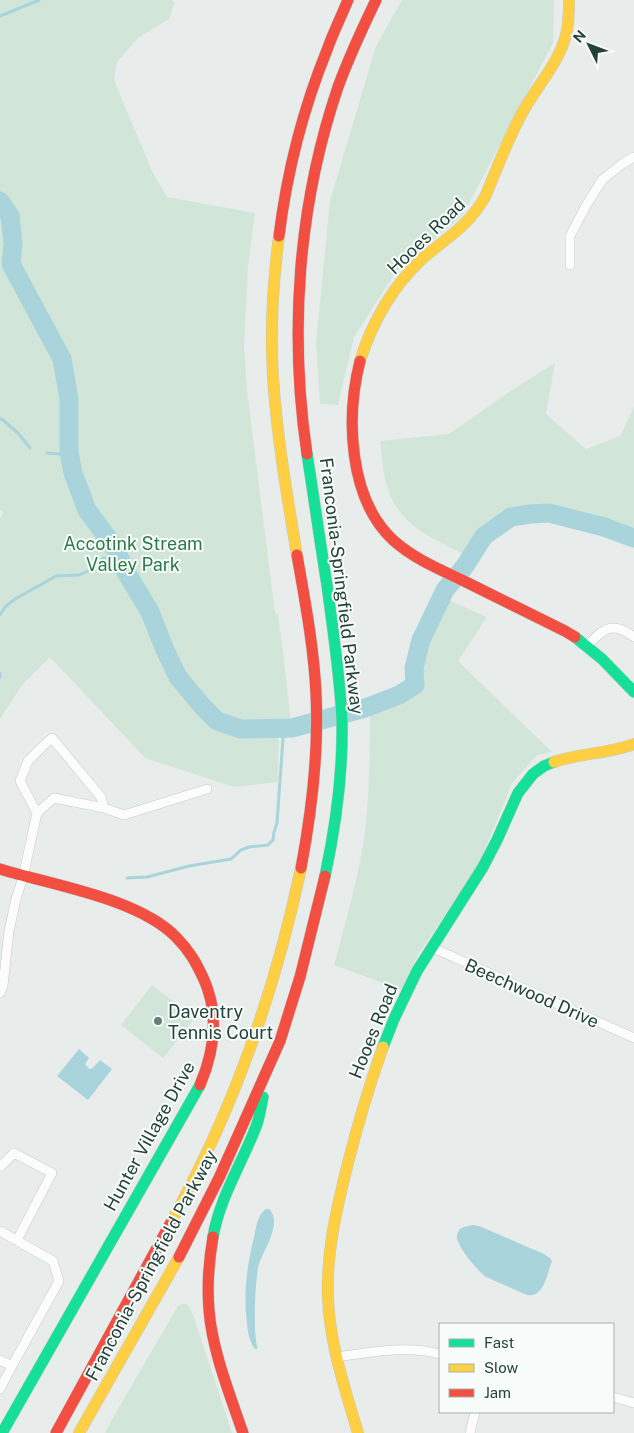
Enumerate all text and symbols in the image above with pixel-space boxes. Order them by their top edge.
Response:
north arrow [564,20,614,70]
text: N [570,27,589,46]
street label: Hooes Road [383,194,469,278]
street label: Franconia-Springfield Parkway [316,456,368,716]
park label: Accotink Stream Valley Park [63,533,203,575]
street label: Beechwood Drive [462,954,602,1032]
street label: Hooes Road [344,981,402,1081]
place label: Daventry Tennis Court [168,1001,273,1043]
marker: Daventry Tennis Court [152,1015,164,1027]
street label: Hunter Village Drive [99,1057,199,1215]
street label: Franconia-Springfield Parkway [81,1146,221,1384]
legend [439,1323,614,1413]
text: Fast [484,1334,514,1351]
text: Slow [484,1359,519,1376]
text: Jam [484,1384,511,1401]

